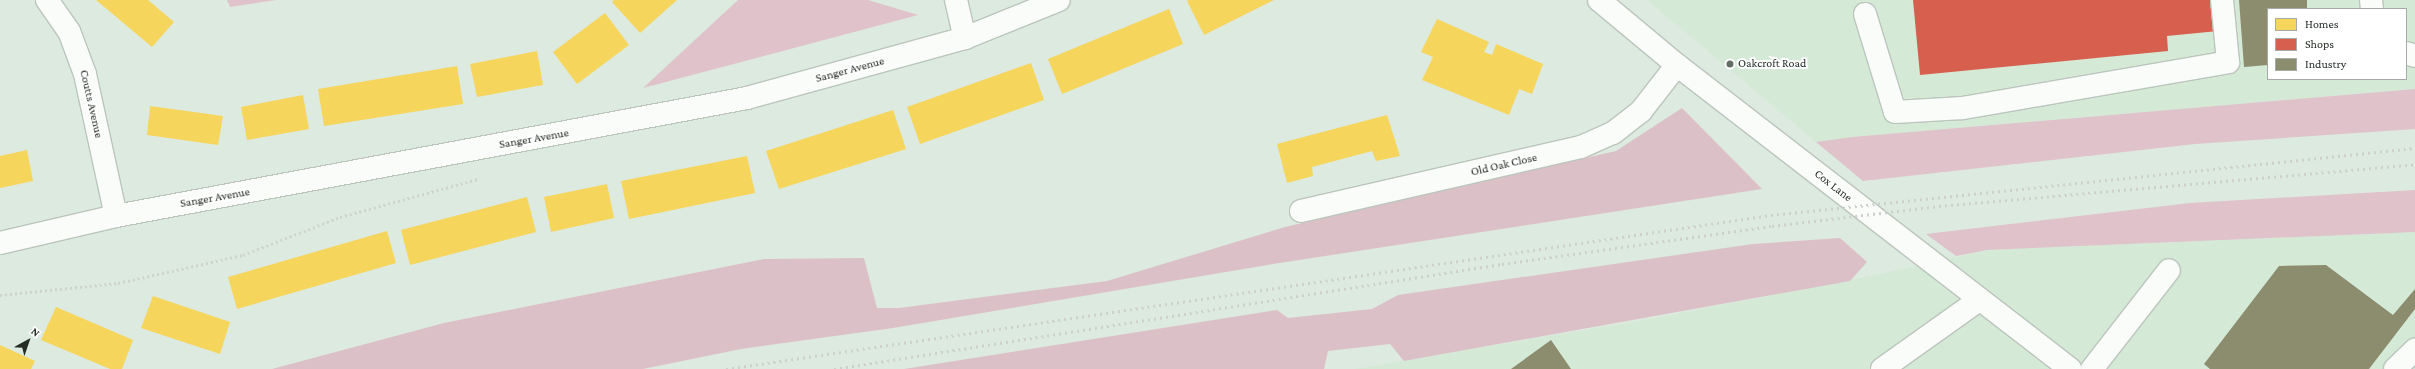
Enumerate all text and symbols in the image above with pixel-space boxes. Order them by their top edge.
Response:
legend [2267,8,2407,80]
text: Homes [2305,17,2338,31]
text: Shops [2305,37,2334,51]
street label: Sanger Avenue [814,54,886,86]
place label: Oakcroft Road [1738,57,1806,71]
text: Industry [2305,57,2346,71]
marker: Oakcroft Road [1725,59,1735,69]
street label: Coutts Avenue [76,69,106,139]
street label: Sanger Avenue [498,126,570,152]
street label: Old Oak Close [1469,150,1539,180]
street label: Cox Lane [1811,167,1855,205]
street label: Sanger Avenue [179,185,251,211]
north arrow [8,321,48,361]
text: N [29,325,42,339]

